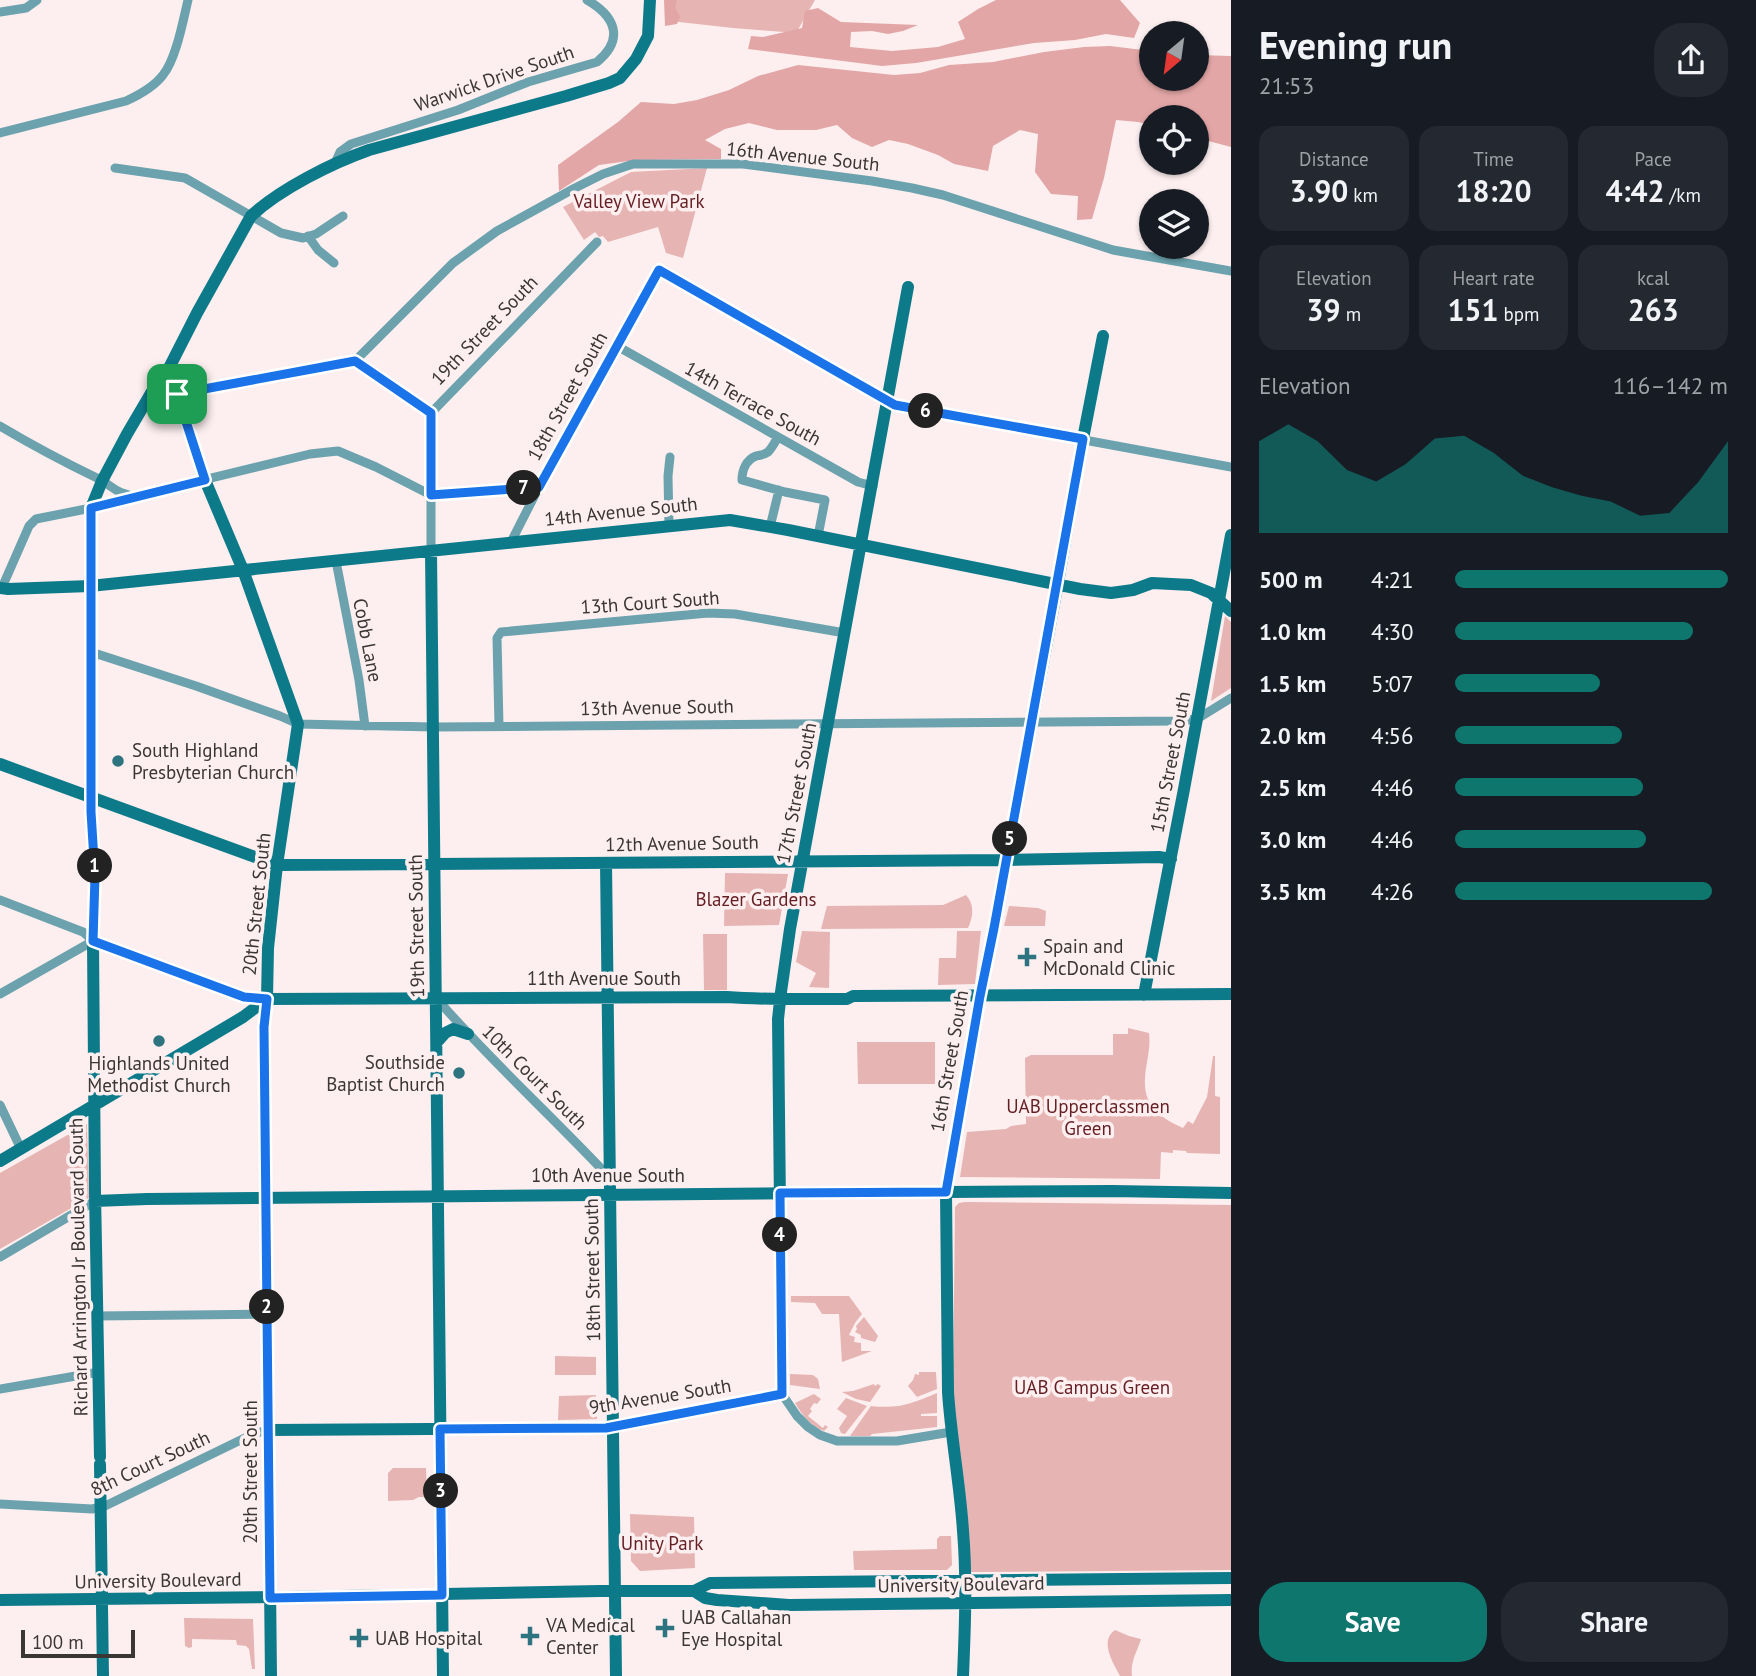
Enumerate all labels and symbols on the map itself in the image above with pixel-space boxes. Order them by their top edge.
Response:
north arrow [1139,21,1209,91]
street label: Warwick Drive South [411,39,577,117]
street label: 16th Avenue South [725,136,881,176]
park label: Valley View Park [572,189,705,213]
street label: 19th Street South [425,270,543,390]
street label: 18th Street South [522,327,612,465]
street label: 14th Terrace South [681,356,825,450]
pin [147,364,207,424]
pin: 6 [908,394,944,428]
pin: 7 [506,470,542,505]
street label: 14th Avenue South [543,491,699,531]
street label: 13th Court South [580,585,720,619]
street label: Cobb Lane [348,596,388,684]
street label: 15th Street South [1145,689,1195,835]
street label: 13th Avenue South [580,694,734,720]
street label: 17th Street South [771,720,821,866]
place label: South Highland Presbyterian Church [132,738,294,784]
marker: South Highland Presbyterian Church [110,753,126,769]
pin: 5 [992,822,1028,856]
street label: 12th Avenue South [605,830,759,856]
street label: 20th Street South [237,831,275,977]
pin: 1 [78,848,112,884]
street label: 19th Street South [403,854,429,998]
park label: Blazer Gardens [695,887,817,911]
place label: Spain and McDonald Clinic [1043,934,1175,980]
marker: Spain and McDonald Clinic [1017,947,1037,967]
street label: 11th Avenue South [527,966,681,990]
street label: 16th Street South [925,988,973,1134]
street label: 10th Court South [477,1019,593,1135]
marker: Highlands United Methodist Church [151,1033,167,1049]
place label: Southside Baptist Church [326,1050,445,1096]
place label: Highlands United Methodist Church [87,1051,231,1097]
marker: Southside Baptist Church [451,1065,467,1081]
park label: UAB Upperclassmen Green [1006,1094,1170,1140]
street label: Richard Arrington Jr Boulevard South [63,1118,93,1416]
street label: 10th Avenue South [531,1163,685,1187]
street label: 18th Street South [579,1198,605,1342]
pin: 4 [762,1218,798,1252]
pin: 2 [250,1290,284,1324]
street label: 9th Avenue South [587,1373,733,1419]
park label: UAB Campus Green [1014,1375,1170,1399]
street label: 20th Street South [238,1400,262,1544]
street label: 8th Court South [87,1425,213,1501]
pin: 3 [424,1474,458,1508]
park label: Unity Park [621,1531,703,1555]
street label: University Boulevard [74,1567,242,1593]
street label: University Boulevard [877,1571,1045,1597]
place label: UAB Callahan Eye Hospital [681,1605,791,1651]
place label: VA Medical Center [545,1613,635,1659]
marker: UAB Callahan Eye Hospital [655,1618,675,1638]
place label: UAB Hospital [375,1626,483,1650]
marker: VA Medical Center [520,1626,540,1646]
scale bar [21,1627,135,1659]
marker: UAB Hospital [349,1628,369,1648]

